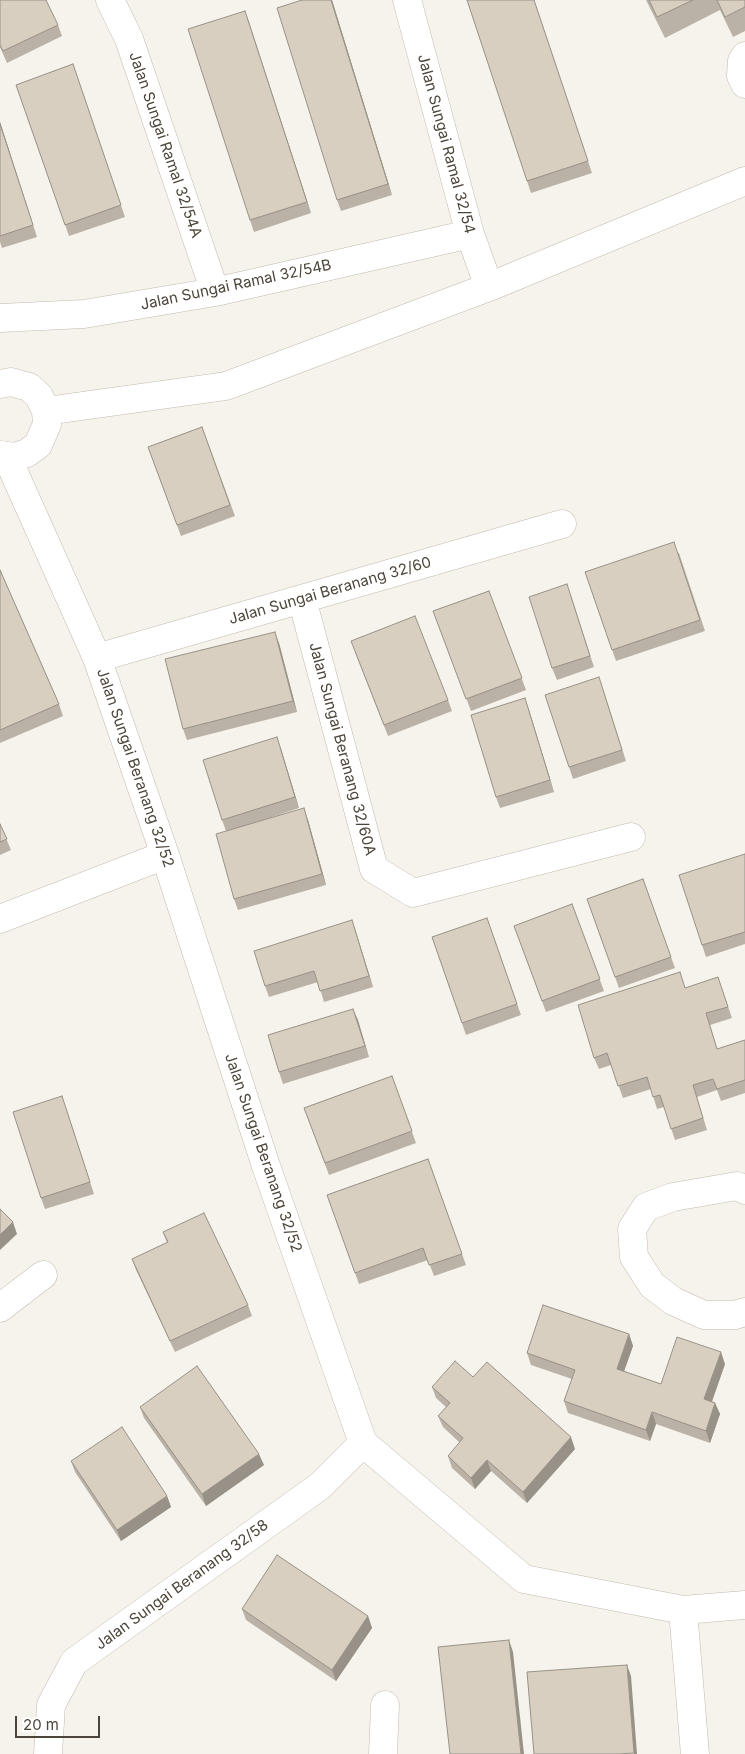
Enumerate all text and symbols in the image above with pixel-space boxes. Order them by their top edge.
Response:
street label: Jalan Sungai Ramal 32/54A [125,50,205,240]
street label: Jalan Sungai Ramal 32/54 [413,52,479,236]
street label: Jalan Sungai Ramal 32/54B [139,256,333,314]
street label: Jalan Sungai Beranang 32/60 [227,553,433,629]
street label: Jalan Sungai Beranang 32/60A [305,640,379,858]
street label: Jalan Sungai Beranang 32/52 [92,666,178,870]
street label: Jalan Sungai Beranang 32/52 [220,1051,306,1255]
street label: Jalan Sungai Beranang 32/58 [92,1516,272,1654]
scale bar [18,1706,102,1738]
text: 20 m [23,1715,59,1734]

